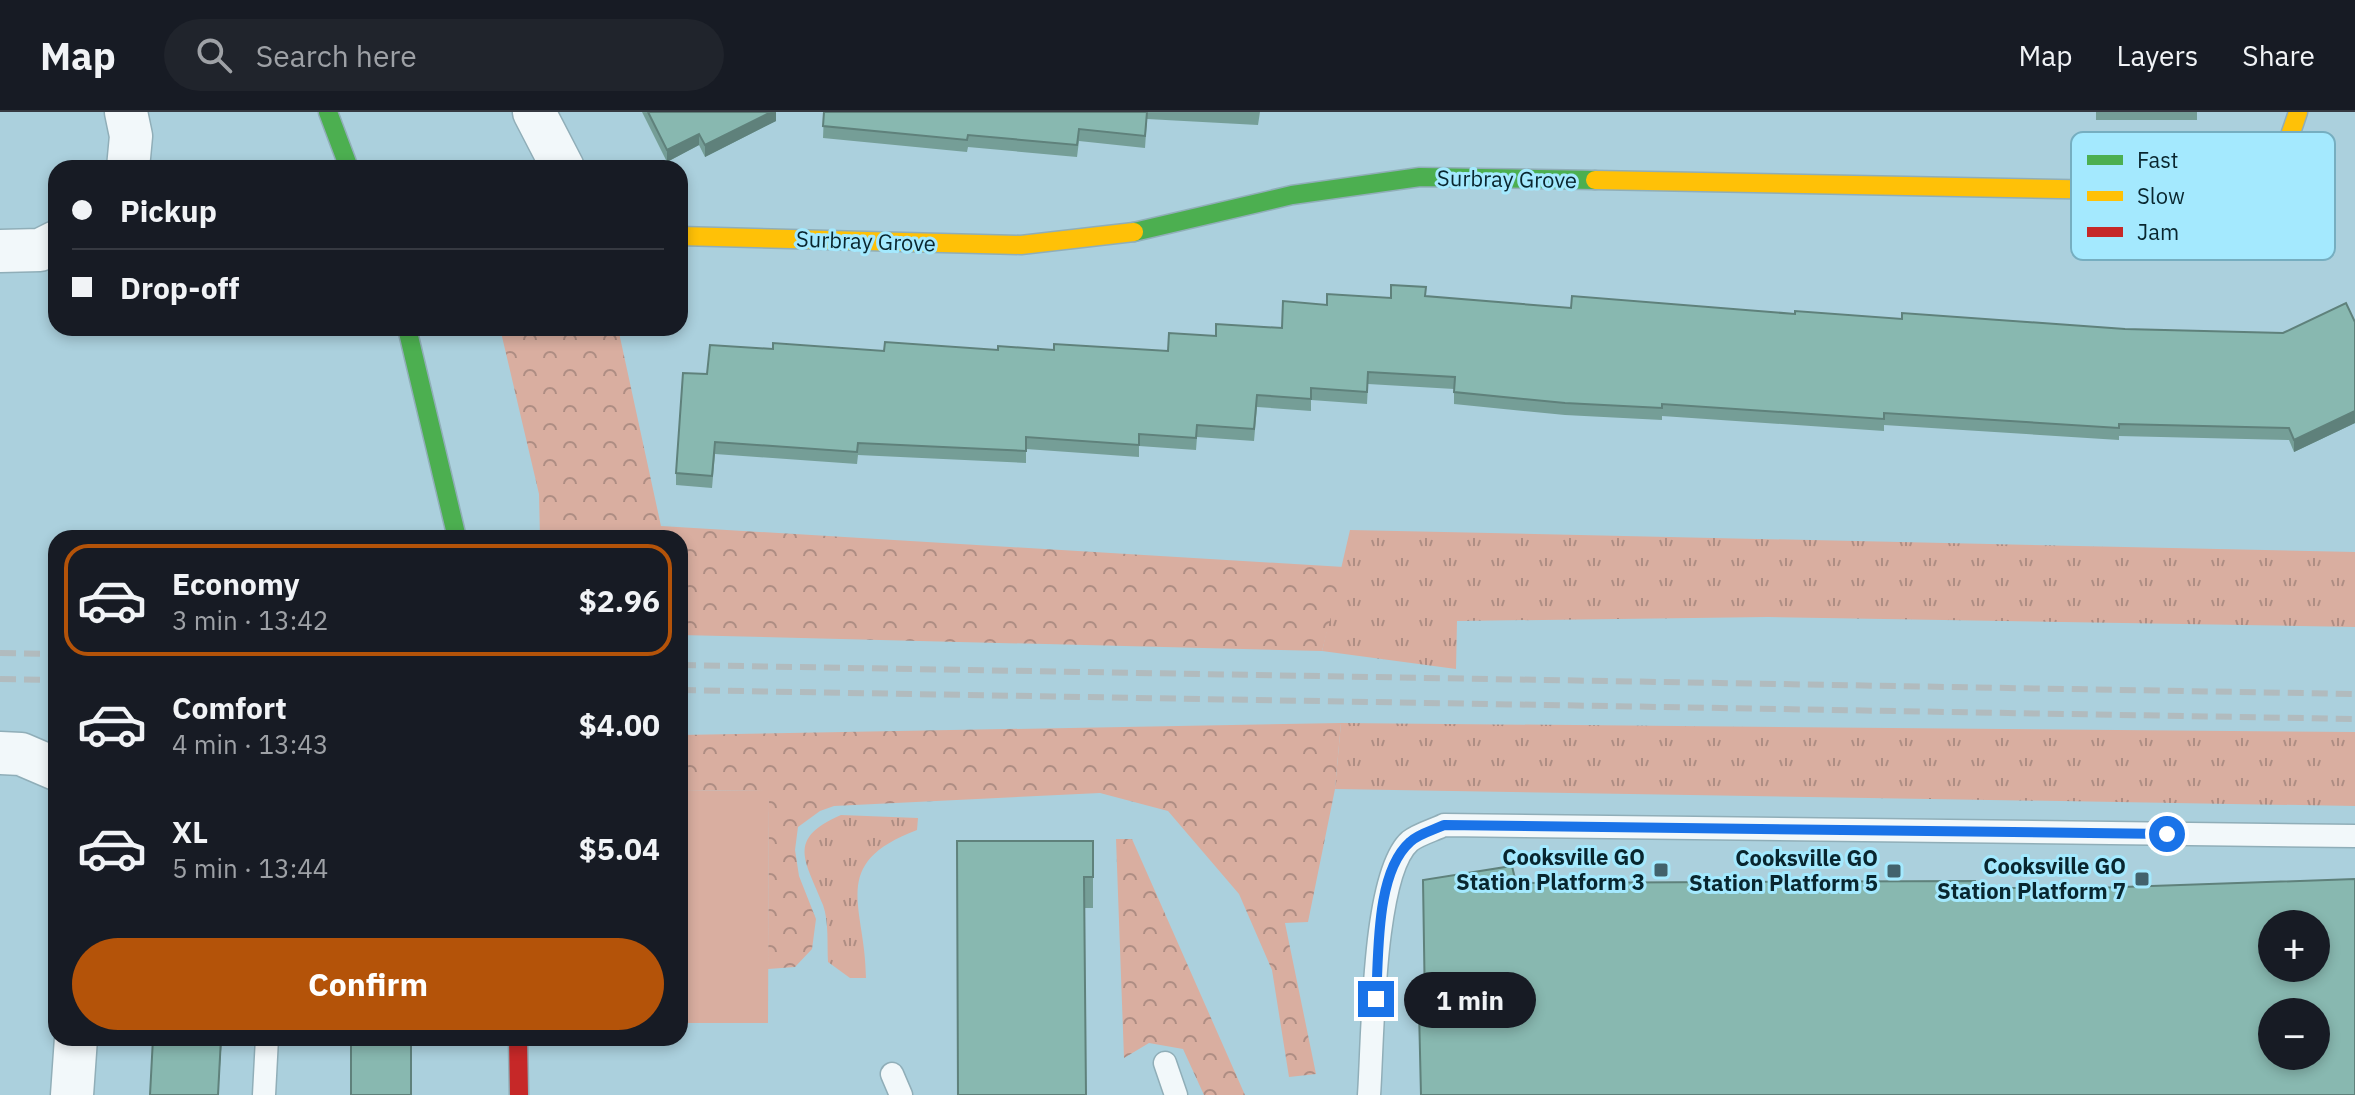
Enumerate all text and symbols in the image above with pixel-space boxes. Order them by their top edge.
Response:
search box [164,19,724,91]
text: Map [40,31,116,80]
icon: search [192,33,236,77]
text: Search here [256,36,417,75]
text: Map [2018,37,2072,74]
text: Layers [2116,37,2198,74]
text: Share [2242,37,2315,74]
legend [2071,132,2335,260]
text: Fast [2137,145,2178,174]
street label: Surbray Grove [1437,163,1577,194]
text: Slow [2137,181,2185,210]
text: Pickup [120,191,217,230]
text: Jam [2137,217,2179,246]
street label: Surbray Grove [796,224,936,257]
text: Drop-off [120,268,239,307]
icon: car [76,564,148,636]
text: Economy [172,564,300,603]
text: $2.96 [579,581,660,620]
text: 3 min · 13:42 [172,603,328,637]
icon: car [76,688,148,760]
text: Comfort [172,688,287,727]
text: $4.00 [579,705,660,744]
text: 4 min · 13:43 [172,727,328,761]
icon: car [76,812,148,884]
text: XL [172,812,208,851]
route start [2149,816,2185,852]
text: $5.04 [579,829,660,868]
place label: Cooksville GO Station Platform 3 [1456,842,1645,896]
place label: Cooksville GO Station Platform 5 [1689,843,1878,897]
text: 5 min · 13:44 [172,851,328,885]
place label: Cooksville GO Station Platform 7 [1937,851,2126,905]
marker: Cooksville GO Station Platform 3 [1652,861,1670,879]
marker: Cooksville GO Station Platform 5 [1885,862,1903,880]
marker: Cooksville GO Station Platform 7 [2133,870,2151,888]
map controls [2258,910,2330,1070]
button: + [2258,910,2330,982]
button: Confirm [72,938,664,1030]
callout: 1 min [1404,971,1536,1027]
route end [1358,981,1394,1017]
text: 1 min [1436,983,1504,1017]
button: − [2258,998,2330,1070]

